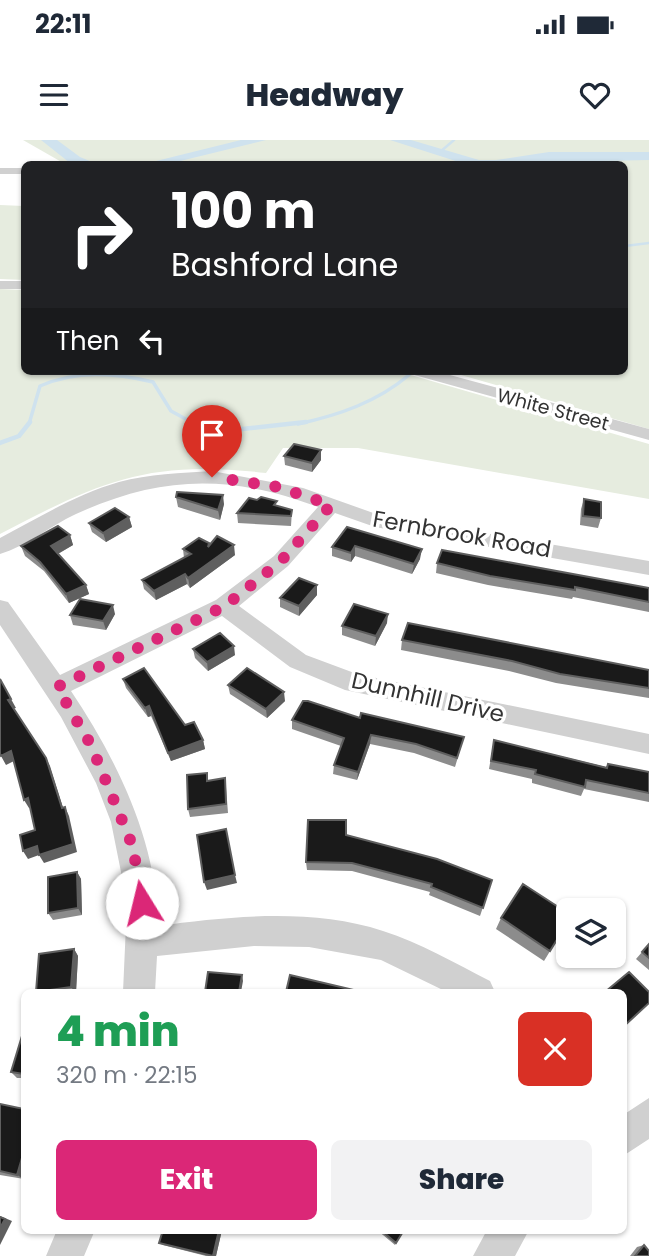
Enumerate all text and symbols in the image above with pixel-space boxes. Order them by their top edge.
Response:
text: 22:11 [35,6,92,42]
text: Headway [245,72,404,117]
icon: menu [35,76,73,114]
icon: heart [576,76,614,114]
text: 100 m [171,177,316,245]
icon: right [56,189,147,280]
text: Bashford Lane [171,242,398,287]
icon: left [133,322,171,360]
text: Then [56,323,119,359]
street label: White Street [494,382,612,437]
pin [182,405,242,477]
icon: arrive [193,416,231,454]
street label: Fernbrook Road [370,503,554,565]
street label: Dunnhill Drive [348,664,508,730]
position arrow [105,866,179,940]
map controls [556,898,626,968]
button: layers [556,898,626,968]
text: 4 min [56,1002,180,1061]
button: close [518,1012,592,1086]
text: 320 m · 22:15 [56,1059,197,1091]
button: Exit [56,1140,317,1220]
button: Share [331,1140,592,1220]

